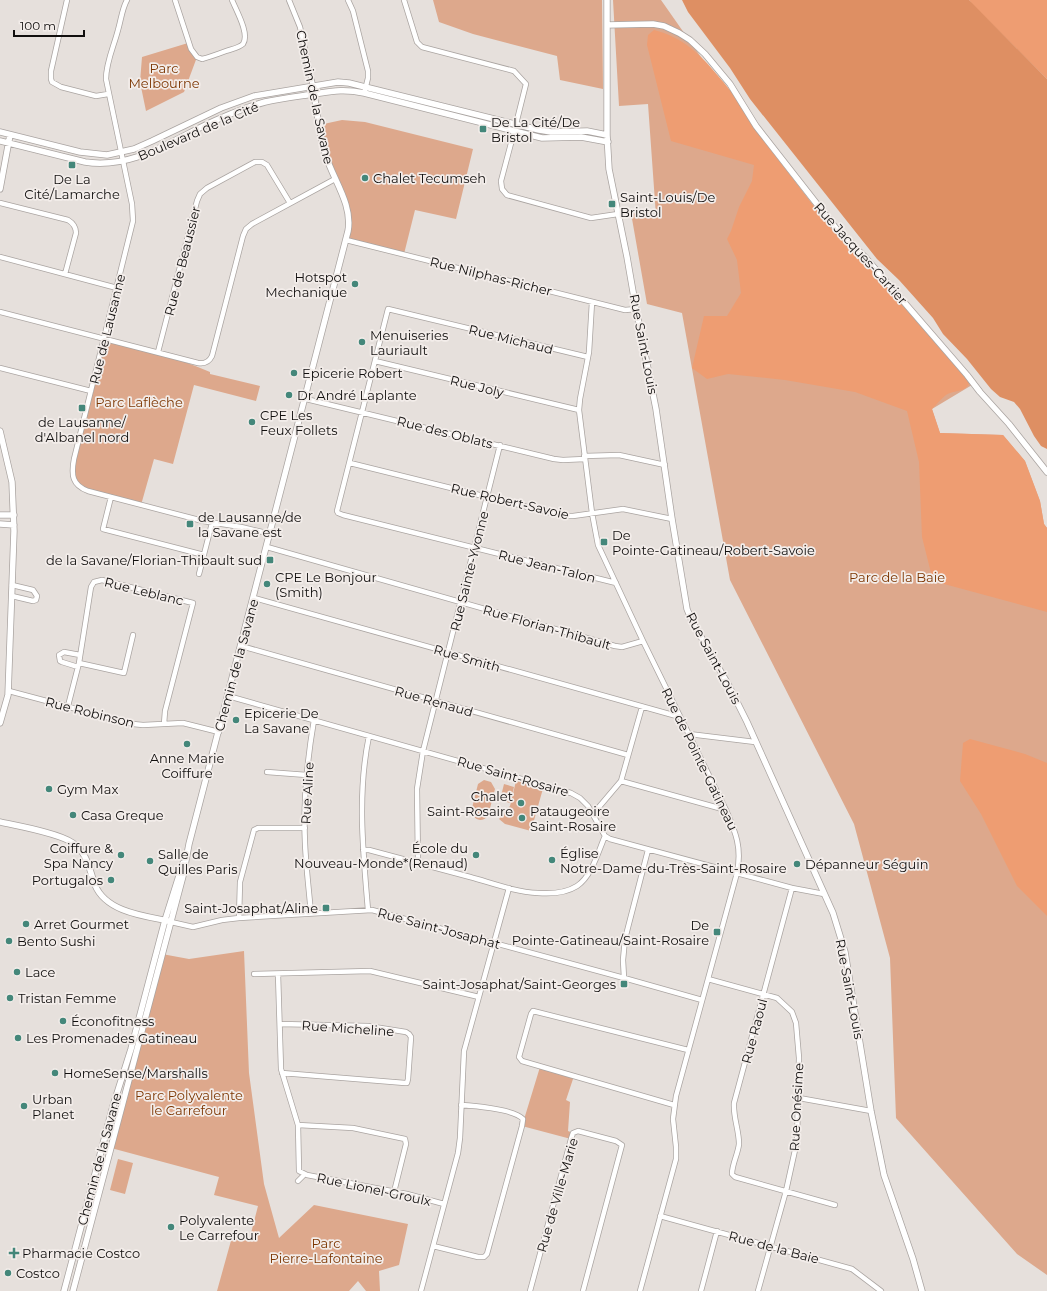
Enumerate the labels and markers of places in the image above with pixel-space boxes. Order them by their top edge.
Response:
place label: De La Cité/De Bristol [491,114,580,145]
marker: De La Cité/De Bristol [478,124,488,134]
marker: De La Cité/Lamarche [67,160,77,170]
place label: Chalet Tecumseh [373,170,486,186]
place label: De La Cité/Lamarche [24,171,120,202]
marker: Chalet Tecumseh [360,173,370,183]
place label: Saint-Louis/De Bristol [620,189,715,220]
marker: Saint-Louis/De Bristol [607,199,617,209]
place label: Hotspot Mechanique [265,269,347,300]
marker: Hotspot Mechanique [350,279,360,289]
place label: Menuiseries Lauriault [370,327,448,358]
marker: Menuiseries Lauriault [357,337,367,347]
place label: Epicerie Robert [302,365,403,381]
marker: Epicerie Robert [289,368,299,378]
place label: Dr André Laplante [297,387,417,403]
marker: Dr André Laplante [284,390,294,400]
marker: de Lausanne/ d'Albanel nord [77,403,87,413]
place label: CPE Les Feux Follets [260,407,338,438]
place label: de Lausanne/ d'Albanel nord [35,414,129,445]
marker: CPE Les Feux Follets [247,417,257,427]
place label: de Lausanne/de la Savane est [198,509,302,540]
marker: de Lausanne/de la Savane est [185,519,195,529]
place label: De Pointe-Gatineau/Robert-Savoie [612,527,815,558]
marker: De Pointe-Gatineau/Robert-Savoie [599,537,609,547]
place label: de la Savane/Florian-Thibault sud [46,552,262,568]
marker: de la Savane/Florian-Thibault sud [265,555,275,565]
place label: CPE Le Bonjour (Smith) [275,569,377,600]
marker: CPE Le Bonjour (Smith) [262,579,272,589]
place label: Epicerie De La Savane [244,705,319,736]
marker: Epicerie De La Savane [231,715,241,725]
marker: Anne Marie Coiffure [182,739,192,749]
place label: Anne Marie Coiffure [150,750,224,781]
place label: Gym Max [57,781,118,797]
marker: Gym Max [44,784,54,794]
place label: Chalet Saint-Rosaire [427,788,513,819]
marker: Chalet Saint-Rosaire [516,798,526,808]
place label: Pataugeoire Saint-Rosaire [530,803,616,834]
place label: Casa Greque [81,807,164,823]
marker: Casa Greque [68,810,78,820]
marker: Pataugeoire Saint-Rosaire [517,813,527,823]
place label: Coiffure & Spa Nancy [44,840,114,871]
place label: École du Nouveau-Monde*(Renaud) [294,840,468,871]
place label: Église Notre-Dame-du-Très-Saint-Rosaire [560,845,787,876]
place label: Salle de Quilles Paris [158,846,238,877]
marker: Coiffure & Spa Nancy [116,850,126,860]
marker: École du Nouveau-Monde*(Renaud) [471,850,481,860]
marker: Église Notre-Dame-du-Très-Saint-Rosaire [547,855,557,865]
marker: Salle de Quilles Paris [145,856,155,866]
place label: Dépanneur Séguin [805,856,929,872]
marker: Dépanneur Séguin [792,859,802,869]
place label: Portugalos [32,872,103,888]
marker: Portugalos [106,875,116,885]
place label: Saint-Josaphat/Aline [184,900,318,916]
marker: Saint-Josaphat/Aline [321,903,331,913]
place label: Arret Gourmet [34,916,129,932]
place label: De Pointe-Gatineau/Saint-Rosaire [512,917,709,948]
marker: Arret Gourmet [21,919,31,929]
marker: De Pointe-Gatineau/Saint-Rosaire [712,927,722,937]
place label: Bento Sushi [17,933,95,949]
marker: Bento Sushi [4,936,14,946]
place label: Lace [25,964,56,980]
marker: Lace [12,967,22,977]
place label: Saint-Josaphat/Saint-Georges [423,976,616,992]
marker: Saint-Josaphat/Saint-Georges [619,979,629,989]
place label: Tristan Femme [18,990,117,1006]
marker: Tristan Femme [5,993,15,1003]
place label: Éconofitness [71,1013,154,1029]
marker: Éconofitness [58,1016,68,1026]
place label: Les Promenades Gatineau [26,1030,197,1046]
marker: Les Promenades Gatineau [13,1033,23,1043]
place label: HomeSense/Marshalls [63,1065,208,1081]
marker: HomeSense/Marshalls [50,1068,60,1078]
place label: Urban Planet [32,1091,74,1122]
marker: Urban Planet [19,1101,29,1111]
place label: Polyvalente Le Carrefour [179,1212,259,1243]
marker: Polyvalente Le Carrefour [166,1222,176,1232]
place label: Pharmacie Costco [22,1245,140,1261]
marker: Pharmacie Costco [9,1248,19,1258]
place label: Costco [16,1265,60,1281]
marker: Costco [3,1268,13,1278]

